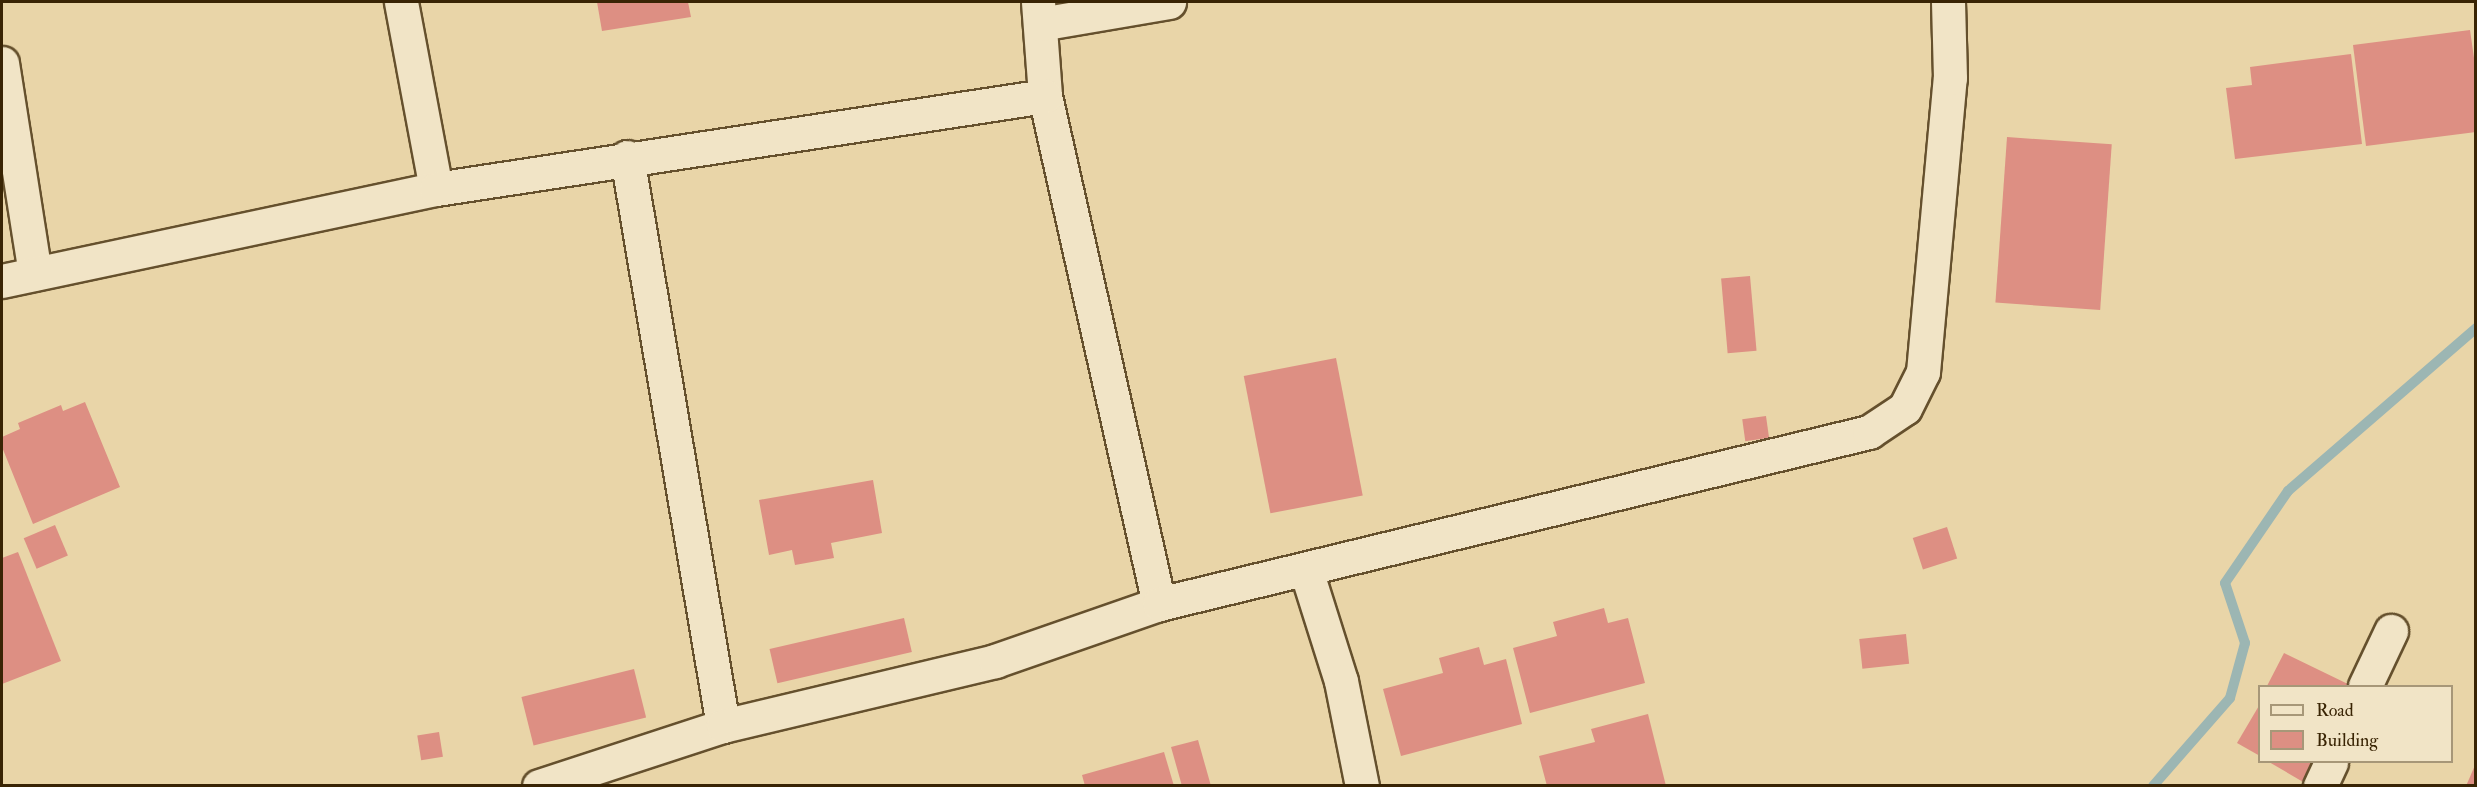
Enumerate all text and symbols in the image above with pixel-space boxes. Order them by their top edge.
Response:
legend [2258,685,2453,763]
text: Road [2316,699,2354,722]
text: Building [2316,729,2378,752]

